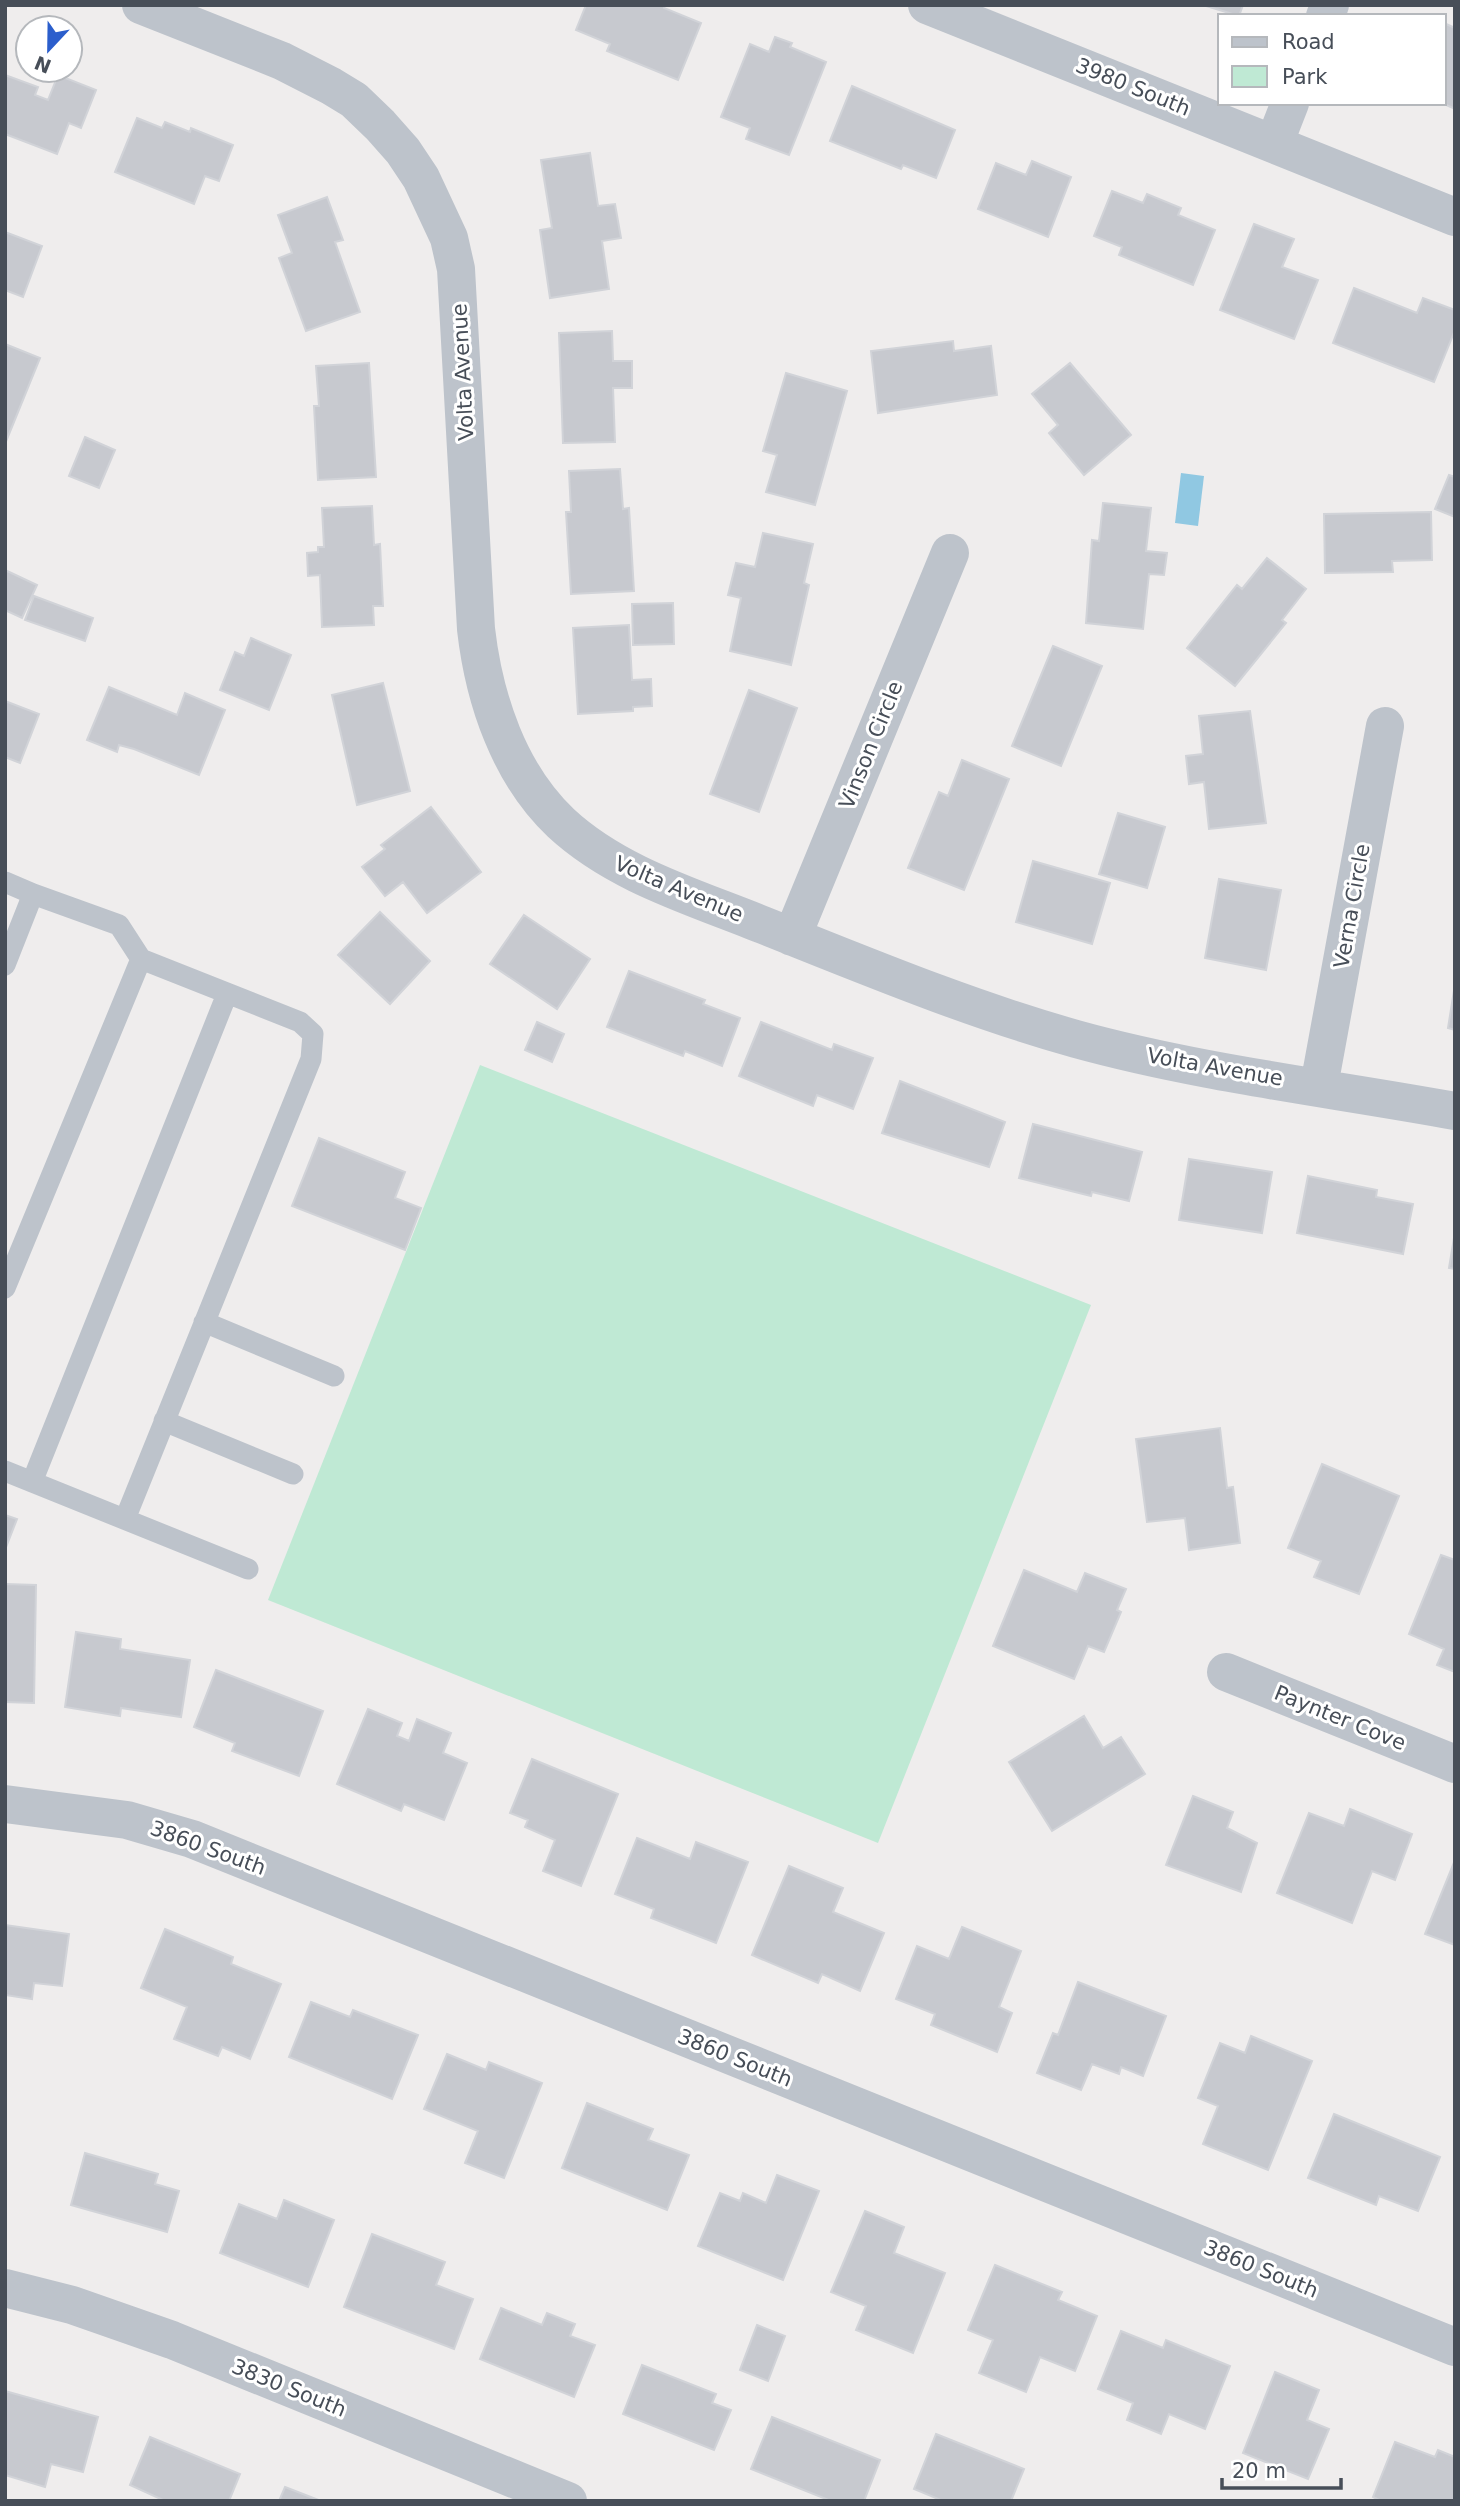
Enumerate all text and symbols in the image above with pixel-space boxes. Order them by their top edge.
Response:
north arrow [14,14,84,84]
legend [1218,14,1446,105]
text: Road [1282,30,1335,54]
text: N [31,52,54,78]
street label: 3980 South [1072,53,1194,121]
text: Park [1282,65,1328,89]
street label: Volta Avenue [447,303,479,441]
street label: Vinson Circle [834,678,908,812]
street label: Verna Circle [1329,842,1375,970]
street label: Volta Avenue [611,851,747,927]
street label: Volta Avenue [1145,1043,1285,1091]
street label: Paynter Cove [1271,1681,1409,1755]
street label: 3860 South [147,1816,269,1880]
street label: 3860 South [674,2024,796,2092]
street label: 3860 South [1200,2235,1322,2303]
street label: 3830 South [228,2354,350,2422]
scale bar [1222,2446,1341,2490]
text: 20 m [1232,2459,1286,2483]

